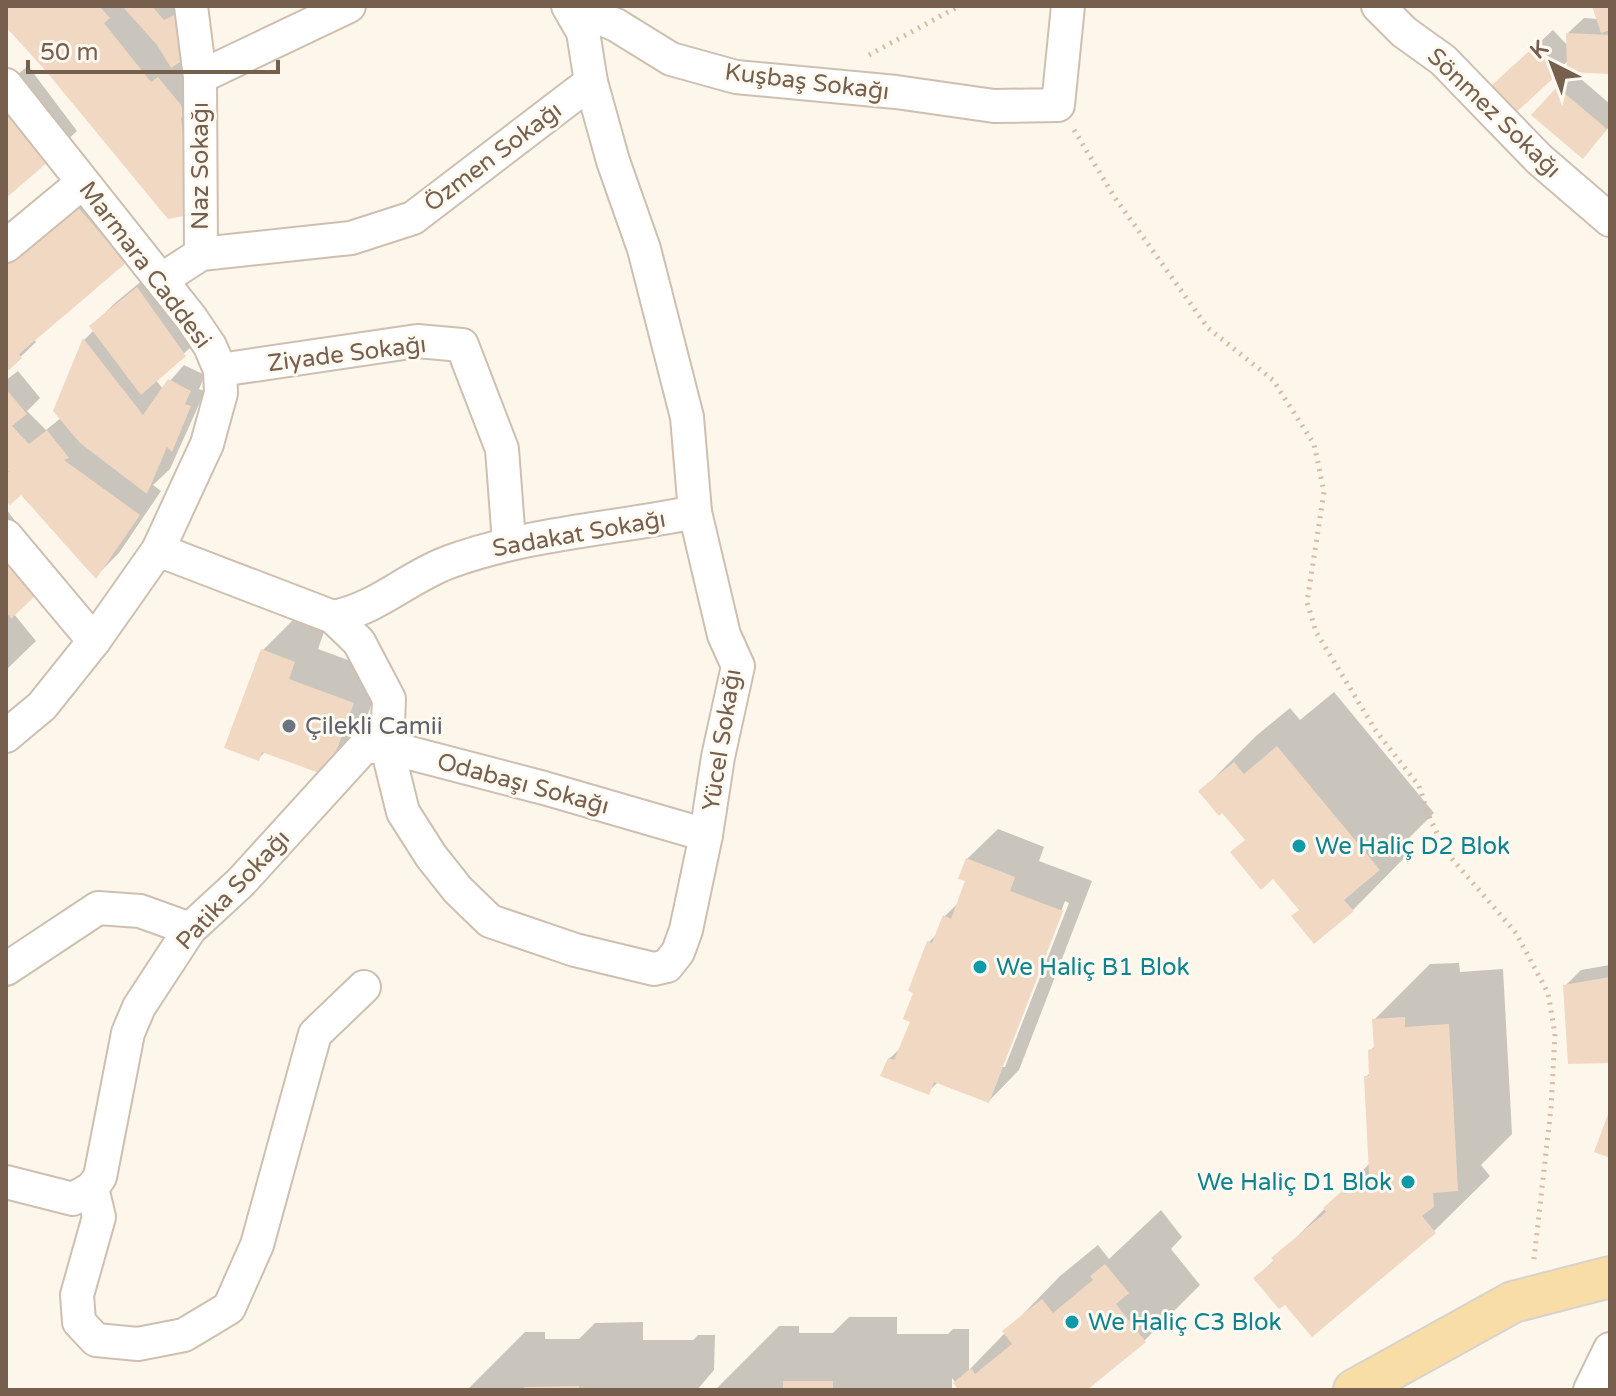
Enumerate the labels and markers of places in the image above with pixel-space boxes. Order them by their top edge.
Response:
place label: Çilekli Camii [305,712,443,741]
marker: Çilekli Camii [280,717,298,735]
place label: We Haliç D2 Blok [1315,832,1510,861]
marker: We Haliç D2 Blok [1290,837,1308,855]
place label: We Haliç B1 Blok [996,953,1190,982]
marker: We Haliç B1 Blok [971,958,989,976]
place label: We Haliç D1 Blok [1197,1168,1392,1197]
marker: We Haliç D1 Blok [1399,1173,1417,1191]
place label: We Haliç C3 Blok [1088,1308,1282,1337]
marker: We Haliç C3 Blok [1063,1313,1081,1331]

